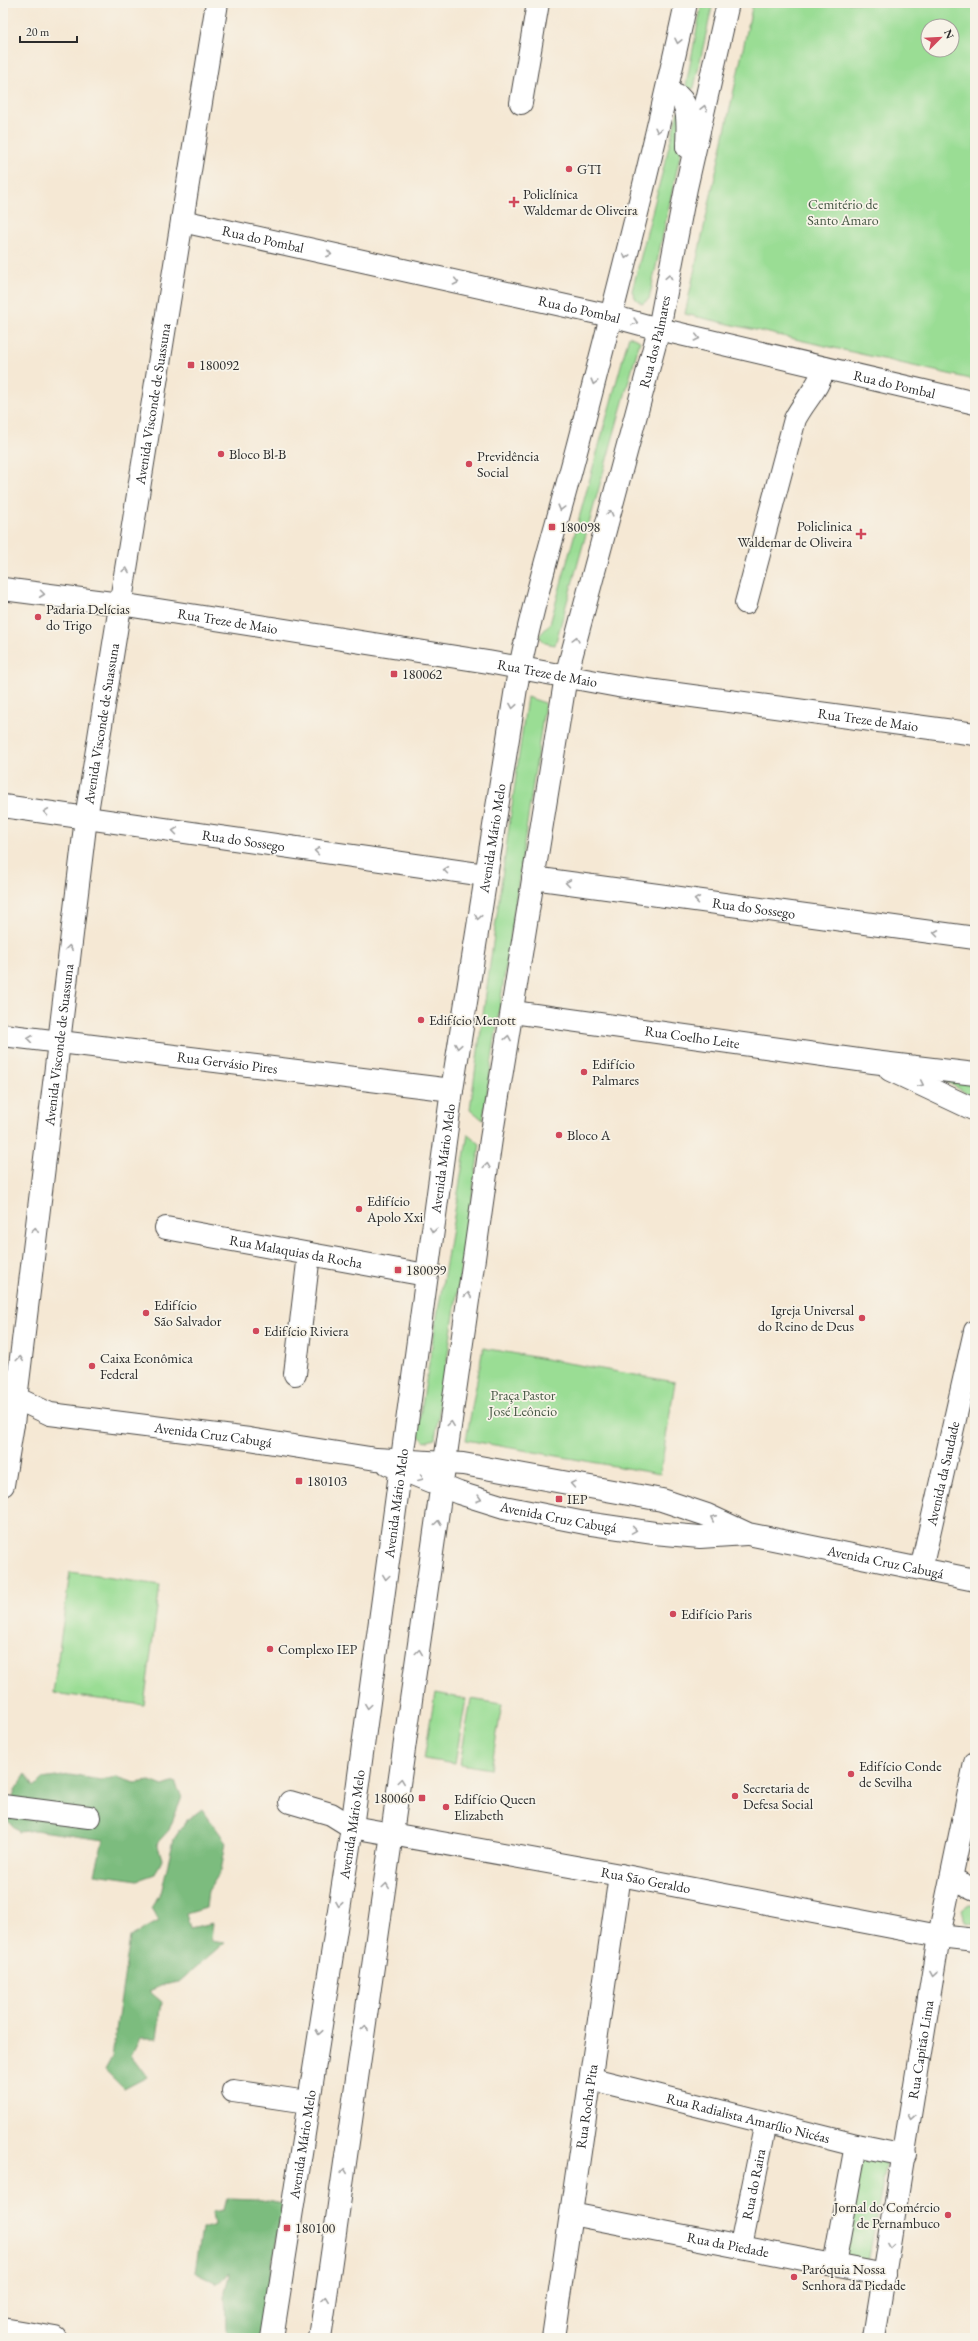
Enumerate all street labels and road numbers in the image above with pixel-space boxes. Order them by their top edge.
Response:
street label: Rua do Pombal [220,221,306,257]
street label: Rua do Pombal [537,291,623,327]
street label: Rua dos Palmares [635,294,674,390]
street label: Avenida Visconde de Suassuna [131,321,174,487]
street label: Rua do Pombal [852,366,938,403]
street label: Rua Treze de Maio [176,604,279,638]
street label: Avenida Visconde de Suassuna [79,641,123,806]
street label: Rua Treze de Maio [496,655,599,691]
street label: Rua Treze de Maio [817,704,919,735]
street label: Avenida Mário Melo [474,782,510,895]
street label: Rua do Sossego [201,826,286,855]
street label: Rua do Sossego [711,893,797,923]
street label: Avenida Visconde de Suassuna [40,962,77,1128]
street label: Rua Coelho Leite [644,1021,741,1052]
street label: Rua Gervásio Pires [176,1047,279,1078]
street label: Avenida Mário Melo [426,1102,459,1215]
street label: Rua Malaquias da Rocha [228,1231,364,1272]
street label: Avenida Cruz Cabugá [152,1418,274,1452]
street label: Avenida da Saudade [922,1419,963,1528]
street label: Avenida Mário Melo [379,1447,412,1560]
street label: Avenida Cruz Cabugá [497,1497,618,1537]
street label: Avenida Cruz Cabugá [825,1541,946,1583]
street label: Avenida Mário Melo [335,1768,369,1881]
street label: Rua São Geraldo [600,1863,692,1897]
street label: Rua Capitão Lima [904,1999,938,2101]
street label: Rua Rocha Pita [572,2063,602,2150]
street label: Avenida Mário Melo [285,2088,320,2201]
street label: Rua Radialista Amarílio Nicéas [664,2089,832,2147]
street label: Rua do Raira [738,2147,769,2221]
street label: Rua da Piedade [686,2228,771,2261]

